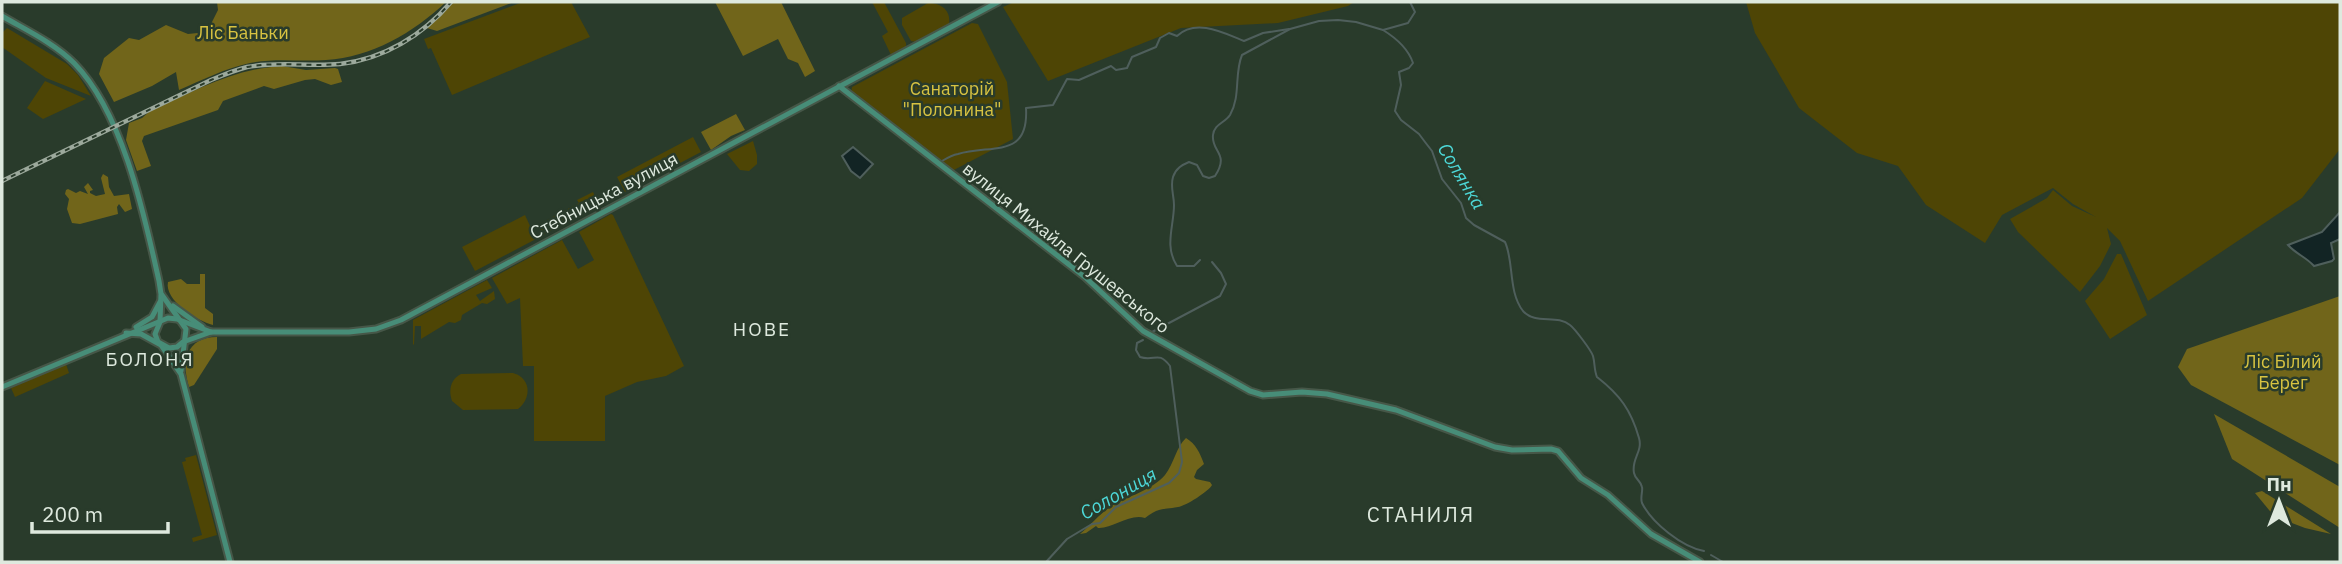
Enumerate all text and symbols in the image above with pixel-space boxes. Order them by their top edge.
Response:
park label: Ліс Баньки [197,21,289,44]
park label: Санаторій "Полонина" [903,77,1001,121]
water label: Солянка [1433,138,1491,214]
street label: Стебницька вулиця [526,147,682,244]
street label: вулиця Михайла Грушевського [958,157,1174,338]
district label: НОВЕ [733,317,791,341]
district label: БОЛОНЯ [105,347,195,371]
park label: Ліс Білий Берег [2244,350,2322,394]
water label: Солониця [1075,461,1161,524]
north arrow [2244,466,2314,536]
text: Пн [2266,472,2292,496]
scale bar [32,490,168,534]
text: 200 m [42,500,103,528]
district label: СТАНИЛЯ [1367,500,1475,528]

